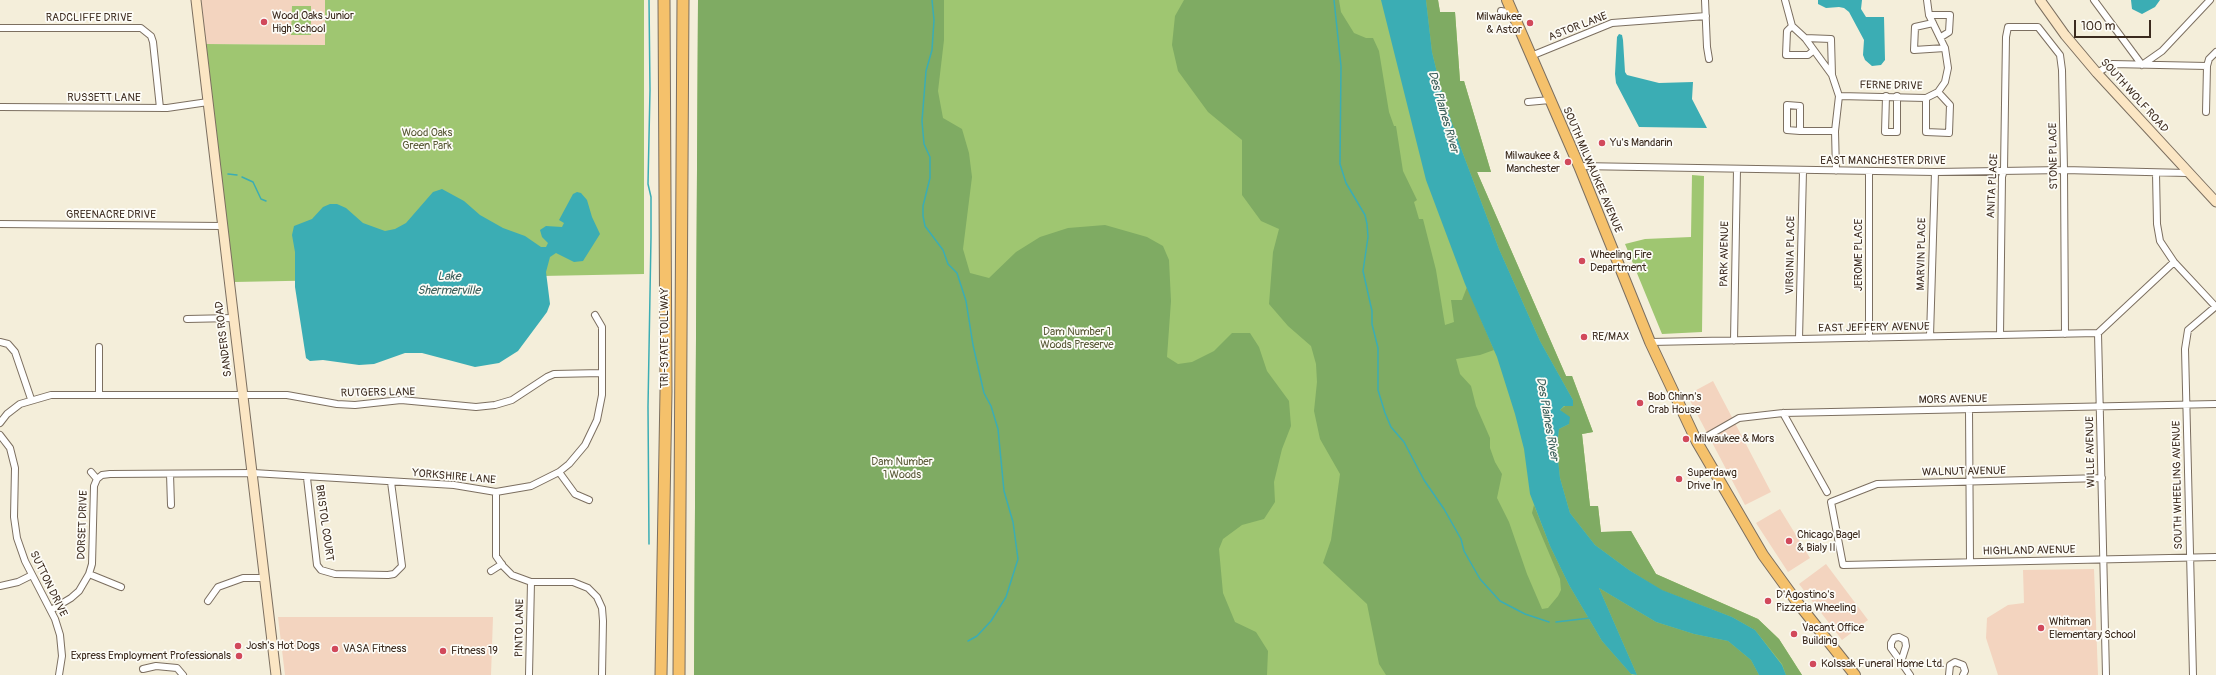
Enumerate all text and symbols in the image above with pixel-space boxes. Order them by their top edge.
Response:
place label: Wood Oaks Junior High School [272,9,354,35]
place label: Milwaukee & Astor [1476,10,1522,36]
street label: ASTOR LANE [1547,10,1609,44]
street label: RADCLIFFE DRIVE [46,11,132,25]
scale bar [2076,12,2153,38]
marker: Wood Oaks Junior High School [259,17,269,27]
marker: Milwaukee & Astor [1525,18,1535,28]
text: 100 m [2081,19,2115,34]
street label: SOUTH WOLF ROAD [2097,56,2171,136]
water label: Des Plaines River [1424,70,1462,154]
street label: FERNE DRIVE [1859,79,1923,93]
street label: RUSSETT LANE [67,91,141,105]
street label: SOUTH MILWAUKEE AVENUE [1559,105,1625,235]
street label: STONE PLACE [2047,122,2061,190]
park label: Wood Oaks Green Park [402,126,452,152]
place label: Yu's Mandarin [1610,136,1673,150]
marker: Yu's Mandarin [1597,138,1607,148]
place label: Milwaukee & Manchester [1505,149,1560,175]
street label: ANITA PLACE [1985,153,2001,219]
street label: EAST MANCHESTER DRIVE [1820,154,1946,168]
marker: Milwaukee & Manchester [1563,157,1573,167]
street label: GREENACRE DRIVE [66,208,156,222]
street label: VIRGINIA PLACE [1784,216,1798,294]
street label: MARVIN PLACE [1915,217,1929,291]
street label: JEROME PLACE [1852,219,1866,291]
street label: PARK AVENUE [1718,221,1732,287]
place label: Wheeling Fire Department [1590,248,1652,274]
marker: Wheeling Fire Department [1577,256,1587,266]
water label: Lake Shermerville [418,270,480,298]
street label: TRI-STATE TOLLWAY [658,288,672,388]
street label: SANDERS ROAD [213,300,235,378]
street label: EAST JEFFERY AVENUE [1818,320,1930,336]
park label: Dam Number 1 Woods Preserve [1040,325,1114,351]
place label: RE/MAX [1592,330,1629,344]
marker: RE/MAX [1579,332,1589,342]
water label: Des Plaines River [1533,376,1561,462]
street label: RUTGERS LANE [341,386,415,400]
place label: Bob Chinn's Crab House [1648,390,1701,416]
street label: MORS AVENUE [1919,393,1987,407]
marker: Bob Chinn's Crab House [1635,398,1645,408]
street label: WILLE AVENUE [2084,416,2098,488]
street label: SOUTH WHEELING AVENUE [2170,420,2186,550]
place label: Milwaukee & Mors [1694,432,1774,446]
marker: Milwaukee & Mors [1681,434,1691,444]
park label: Dam Number 1 Woods [871,455,933,481]
street label: WALNUT AVENUE [1922,465,2006,479]
place label: Superdawg Drive In [1687,466,1737,492]
street label: YORKSHIRE LANE [412,467,496,487]
marker: Superdawg Drive In [1674,474,1684,484]
street label: BRISTOL COURT [312,484,336,562]
street label: DORSET DRIVE [75,490,91,560]
place label: Chicago Bagel & Bialy II [1797,528,1860,554]
marker: Chicago Bagel & Bialy II [1784,536,1794,546]
street label: HIGHLAND AVENUE [1982,544,2076,558]
street label: SUTTON DRIVE [26,549,70,619]
place label: D'Agostino's Pizzeria Wheeling [1776,588,1856,614]
marker: D'Agostino's Pizzeria Wheeling [1763,596,1773,606]
street label: PINTO LANE [513,599,527,657]
place label: Whitman Elementary School [2049,615,2136,641]
place label: Vacant Office Building [1802,621,1864,647]
marker: Whitman Elementary School [2036,623,2046,633]
marker: Vacant Office Building [1789,629,1799,639]
place label: Josh's Hot Dogs [246,639,320,653]
marker: Josh's Hot Dogs [233,641,243,651]
place label: VASA Fitness [343,642,406,656]
marker: VASA Fitness [330,644,340,654]
place label: Fitness 19 [451,644,498,658]
marker: Fitness 19 [438,646,448,656]
place label: Express Employment Professionals [71,649,231,663]
marker: Express Employment Professionals [234,651,244,661]
place label: Kolssak Funeral Home Ltd. [1821,657,1944,671]
marker: Kolssak Funeral Home Ltd. [1808,659,1818,669]

